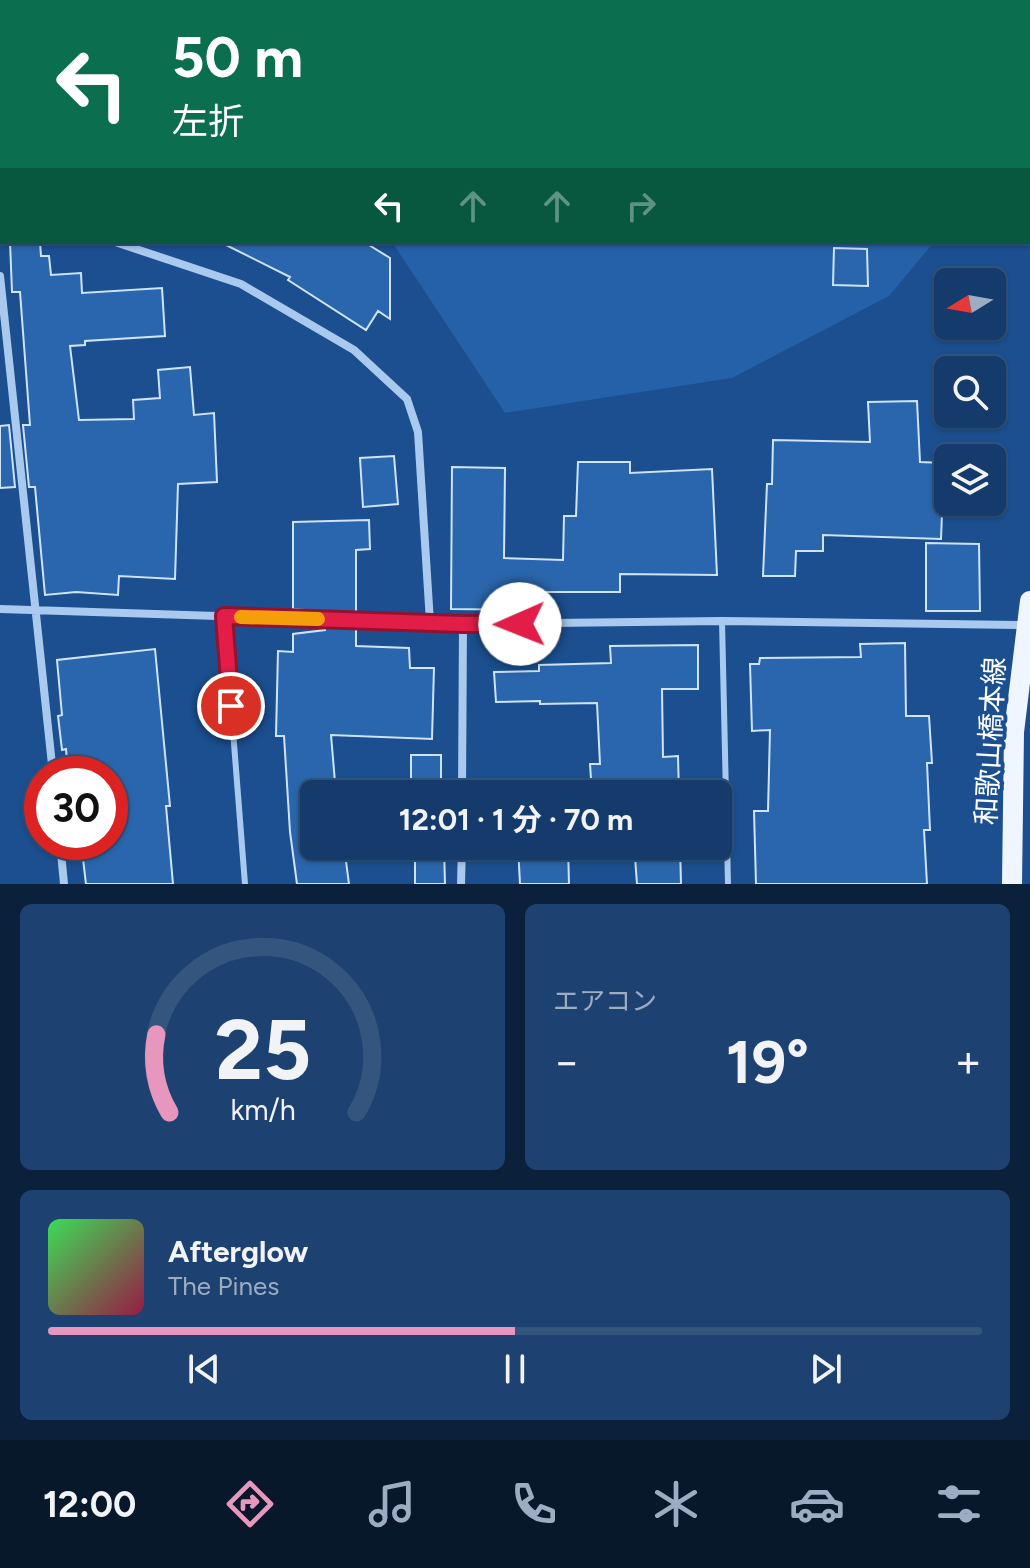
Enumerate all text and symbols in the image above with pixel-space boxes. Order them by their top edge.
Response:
text: 50 m [172,24,303,91]
icon: left [40,32,144,136]
text: 左折 [172,100,244,143]
icon: left [367,184,411,228]
icon: ahead [451,184,495,228]
icon: ahead [535,184,579,228]
icon: right [619,184,663,228]
north arrow [934,268,1006,340]
map controls [934,268,1006,516]
button: search [934,356,1006,428]
button: layers [934,444,1006,516]
position arrow [478,582,562,666]
street label: 和歌山橋本線 [969,656,1011,826]
pin [197,672,265,740]
icon: arrive [209,684,253,728]
speed limit sign: 30 [24,756,128,860]
text: 12:01 · 1 分 · 70 m [399,801,633,838]
text: エアコン [553,985,657,1017]
text: 25 [214,1000,311,1100]
text: 19° [726,1026,809,1098]
text: − [553,1035,580,1088]
text: + [955,1035,982,1088]
text: km/h [230,1093,295,1127]
text: Afterglow [168,1233,308,1270]
text: The Pines [168,1270,279,1302]
icon: previous [182,1347,226,1391]
icon: pause [493,1347,537,1391]
icon: next [804,1347,848,1391]
icon: directions [222,1476,278,1532]
icon: music [364,1476,420,1532]
icon: phone [506,1476,562,1532]
icon: climate [648,1476,704,1532]
icon: car [789,1476,845,1532]
icon: filters [931,1476,987,1532]
text: 12:00 [43,1483,136,1526]

